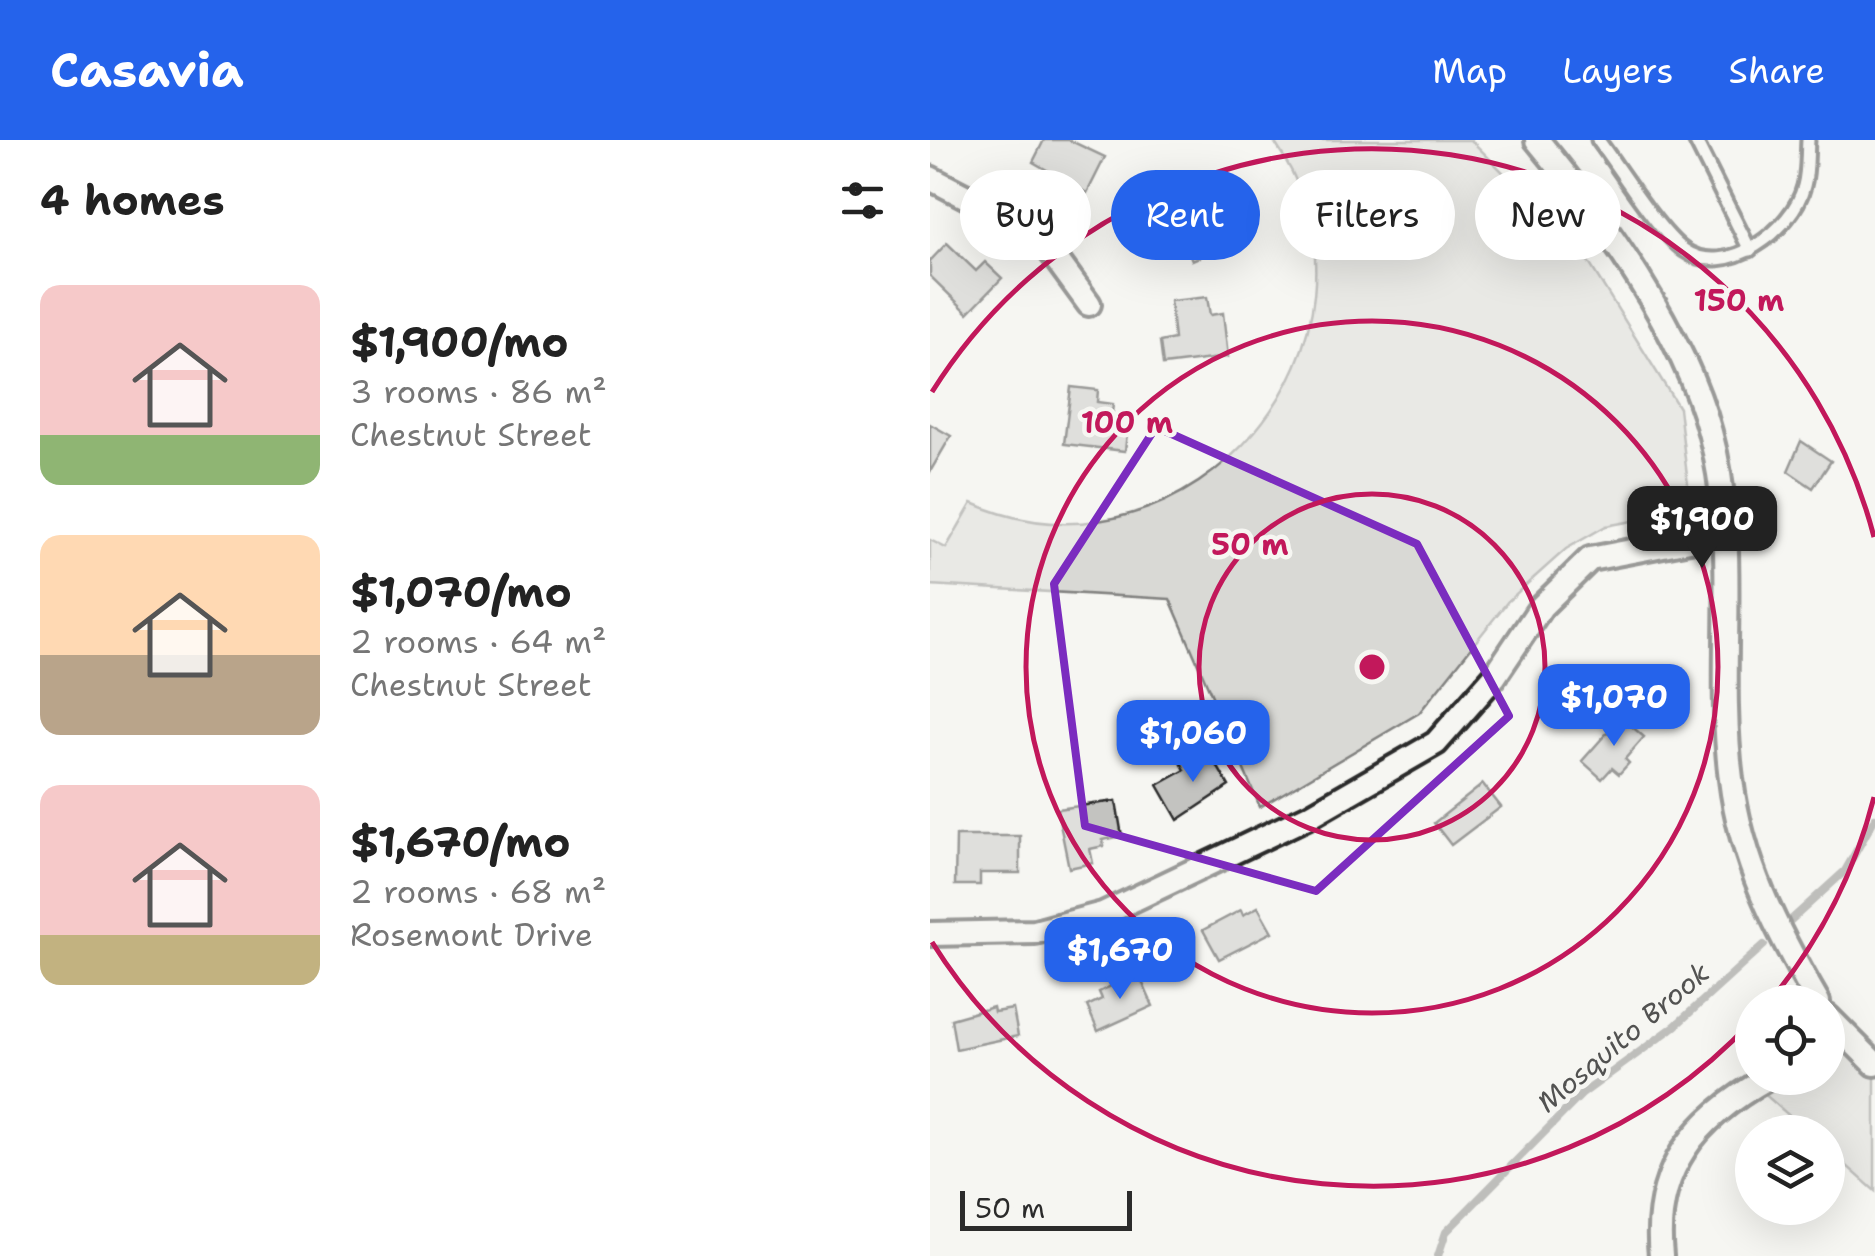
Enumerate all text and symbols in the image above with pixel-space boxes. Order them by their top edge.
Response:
text: Casavia [50,38,244,102]
text: Map [1432,47,1507,94]
text: Layers [1562,47,1674,94]
text: Share [1729,47,1825,94]
chip: Buy [960,170,1091,260]
chip: Rent [1111,170,1260,260]
chip: Filters [1280,170,1455,260]
chip: New [1475,170,1621,260]
text: 4 homes [40,172,225,228]
icon: filters [835,173,890,228]
text: 150 m [1694,280,1784,321]
text: $1,900/mo [350,314,569,370]
icon: home [120,325,240,445]
text: 3 rooms · 86 m² [350,370,607,413]
text: 100 m [1081,402,1173,443]
text: Chestnut Street [350,413,592,456]
pin: $1,900 [1621,486,1783,571]
text: $1,900 [1649,497,1755,540]
text: 50 m [1211,524,1289,565]
text: $1,070/mo [350,564,572,620]
icon: home [120,575,240,695]
text: 2 rooms · 64 m² [350,620,606,663]
centre of rings [1354,649,1390,685]
text: Chestnut Street [350,663,592,706]
pin: $1,070 [1533,664,1695,749]
text: $1,070 [1560,675,1668,718]
pin: $1,060 [1112,700,1274,785]
text: $1,060 [1139,711,1247,754]
text: $1,670/mo [350,814,571,870]
icon: home [120,825,240,945]
text: 2 rooms · 68 m² [350,870,606,913]
text: Rosemont Drive [350,913,593,956]
pin: $1,670 [1039,917,1201,1002]
text: $1,670 [1066,928,1174,971]
water label: Mosquito Brook [1529,953,1717,1121]
map controls [1735,985,1845,1225]
button: locate [1735,985,1845,1095]
button: layers [1735,1115,1845,1225]
scale bar [960,1186,1132,1230]
text: 50 m [975,1189,1045,1227]

